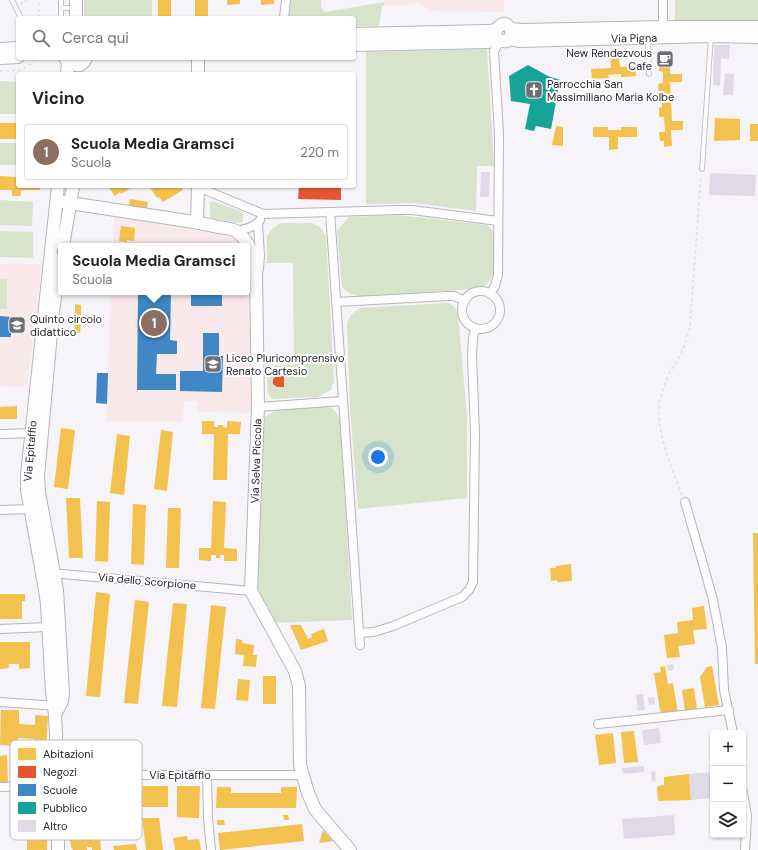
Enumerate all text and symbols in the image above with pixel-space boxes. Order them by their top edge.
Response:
search box [16,16,356,60]
icon: search [30,27,52,49]
text: Cerca qui [62,28,129,48]
street label: Via Pigna [611,31,657,45]
place label: New Rendezvous Cafe [566,46,652,73]
cafe icon: New Rendezvous Cafe [655,49,675,69]
place label: Parrocchia San Massimiliano Maria Kolbe [547,77,674,104]
church icon: Parrocchia San Massimiliano Maria Kolbe [524,80,544,100]
text: Vicino [32,87,85,109]
text: Scuola Media Gramsci [71,134,234,154]
text: 1 [44,144,48,161]
text: 220 m [300,144,339,161]
text: Scuola [71,154,111,171]
popup [58,243,250,295]
text: Scuola Media Gramsci [72,251,236,271]
text: Scuola [72,271,112,288]
pin: 1 [141,308,167,338]
place label: Quinto circolo didattico [30,312,102,339]
school or university icon: Quinto circolo didattico [7,315,27,335]
place label: Liceo Pluricomprensivo Renato Cartesio [226,351,344,378]
school or university icon: Liceo Pluricomprensivo Renato Cartesio [203,354,223,374]
street label: Via Selva Piccola [248,418,264,504]
street label: Via Epitaffio [20,420,40,482]
your location [368,447,388,467]
street label: Via dello Scorpione [97,570,197,592]
map controls [710,730,746,838]
button: + [710,730,746,766]
legend [10,740,142,840]
text: Abitazioni [43,747,93,761]
text: Negozi [43,765,77,779]
button: − [710,766,746,802]
street label: Via Epitaffio [149,768,211,782]
text: Scuole [43,783,77,797]
text: Pubblico [43,801,87,815]
button: layers [710,802,746,838]
text: Altro [43,819,67,833]

